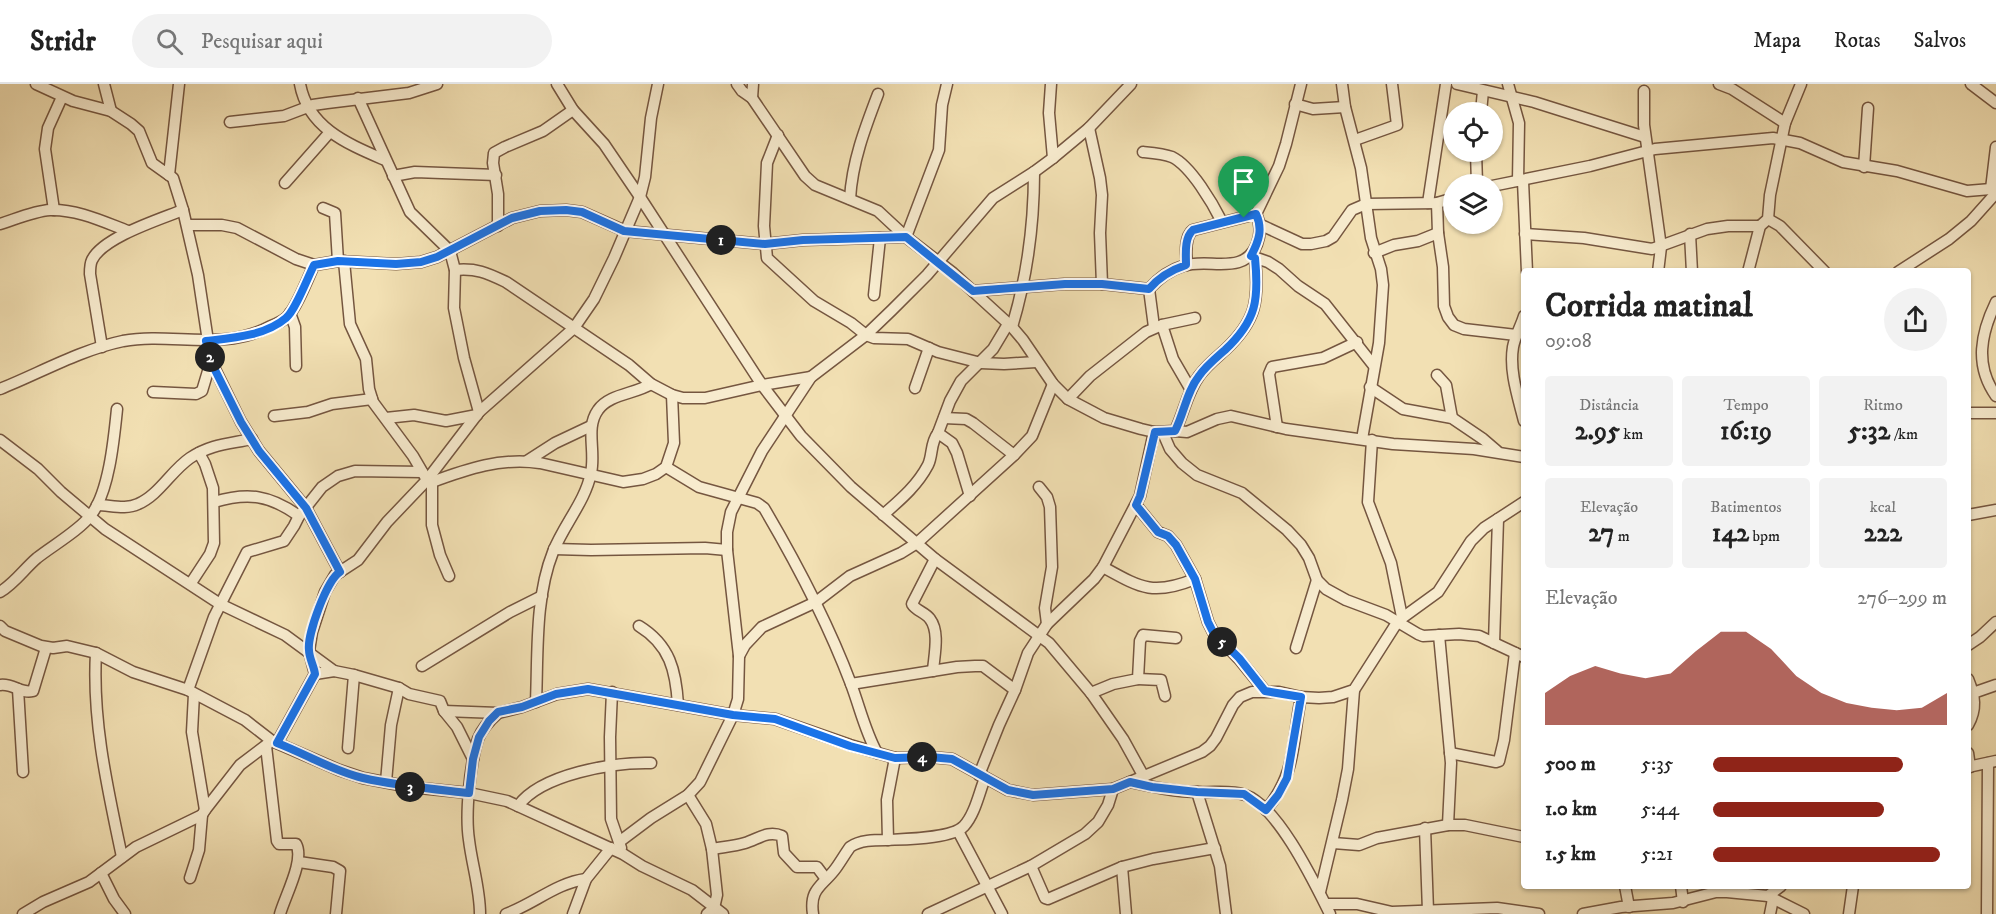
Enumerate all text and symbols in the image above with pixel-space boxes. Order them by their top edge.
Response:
search box [132,14,552,68]
text: Stridr [30,24,96,59]
icon: search [153,25,186,58]
text: Pesquisar aqui [201,28,323,55]
text: Mapa [1753,28,1801,54]
text: Rotas [1834,28,1881,54]
text: Salvos [1914,28,1966,54]
map controls [1443,102,1503,234]
button: locate [1443,102,1503,162]
pin [1218,156,1269,218]
icon: arrive [1227,165,1260,198]
button: layers [1443,174,1503,234]
pin: 1 [706,225,736,255]
text: 1 [718,230,724,250]
text: Corrida matinal [1545,286,1753,327]
button: share [1884,288,1947,351]
text: 09:08 [1545,329,1592,354]
pin: 2 [195,342,225,372]
text: 2 [206,347,214,367]
text: Distância [1579,395,1639,415]
text: Tempo [1724,395,1768,415]
text: Ritmo [1863,395,1903,415]
text: 2.95 [1575,415,1620,448]
text: 16:19 [1720,415,1772,448]
text: 5:32 [1848,415,1890,448]
text: km [1620,424,1643,444]
text: /km [1890,424,1918,444]
text: Elevação [1580,497,1638,517]
text: Batimentos [1710,497,1782,517]
text: kcal [1870,497,1896,517]
text: 27 [1588,517,1614,550]
text: 142 [1712,517,1749,550]
text: 222 [1864,517,1902,550]
text: m [1614,526,1630,546]
text: bpm [1749,526,1780,546]
text: Elevação [1545,586,1618,611]
text: 276–299 m [1857,586,1947,611]
pin: 5 [1207,627,1237,657]
text: 5 [1218,632,1226,652]
pin: 4 [907,742,937,772]
text: 4 [917,747,927,767]
text: 500 m [1545,752,1596,777]
text: 5:35 [1641,752,1674,777]
pin: 3 [395,772,425,802]
text: 3 [407,777,413,797]
text: 1.0 km [1545,797,1597,822]
text: 5:44 [1641,797,1679,822]
text: 1.5 km [1545,842,1596,867]
text: 5:21 [1641,842,1673,867]

